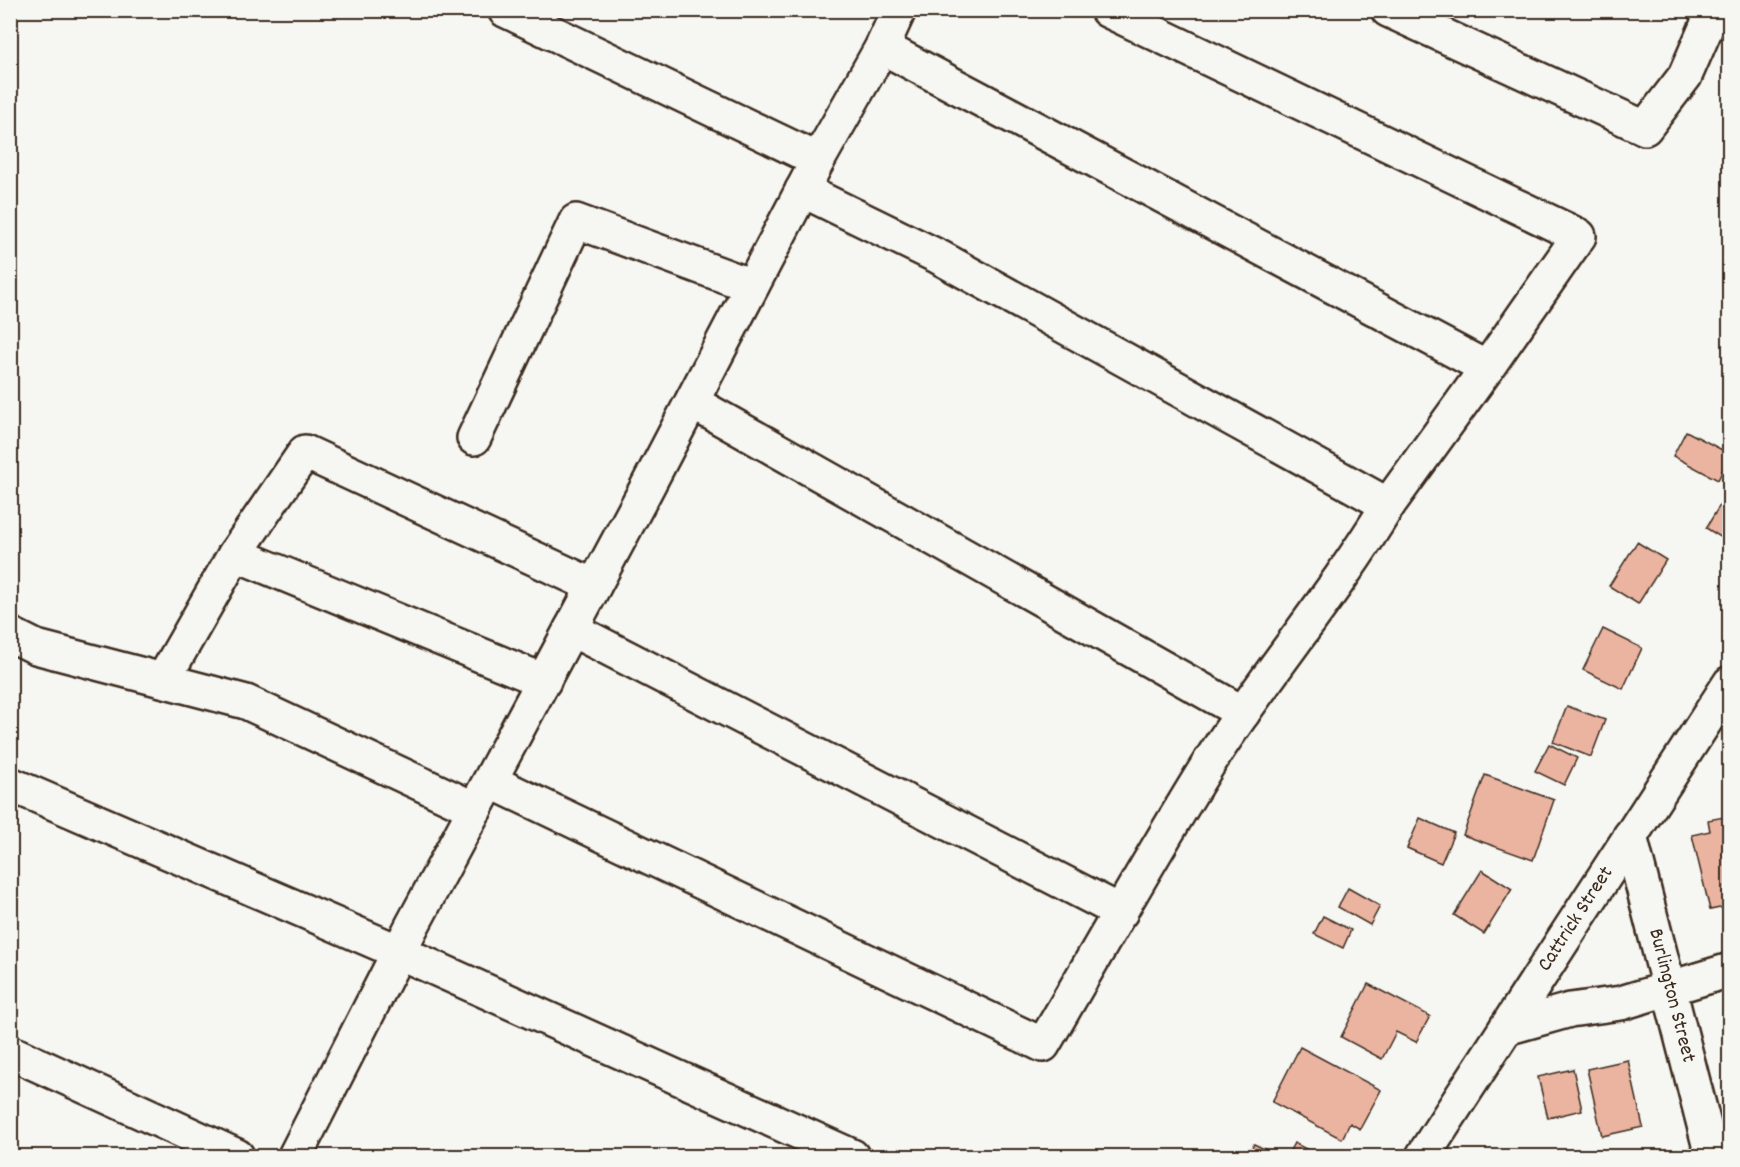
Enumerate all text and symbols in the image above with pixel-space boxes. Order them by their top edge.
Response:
street label: Cattrick Street [1531,861,1622,978]
street label: Burlington Street [1639,926,1703,1066]

